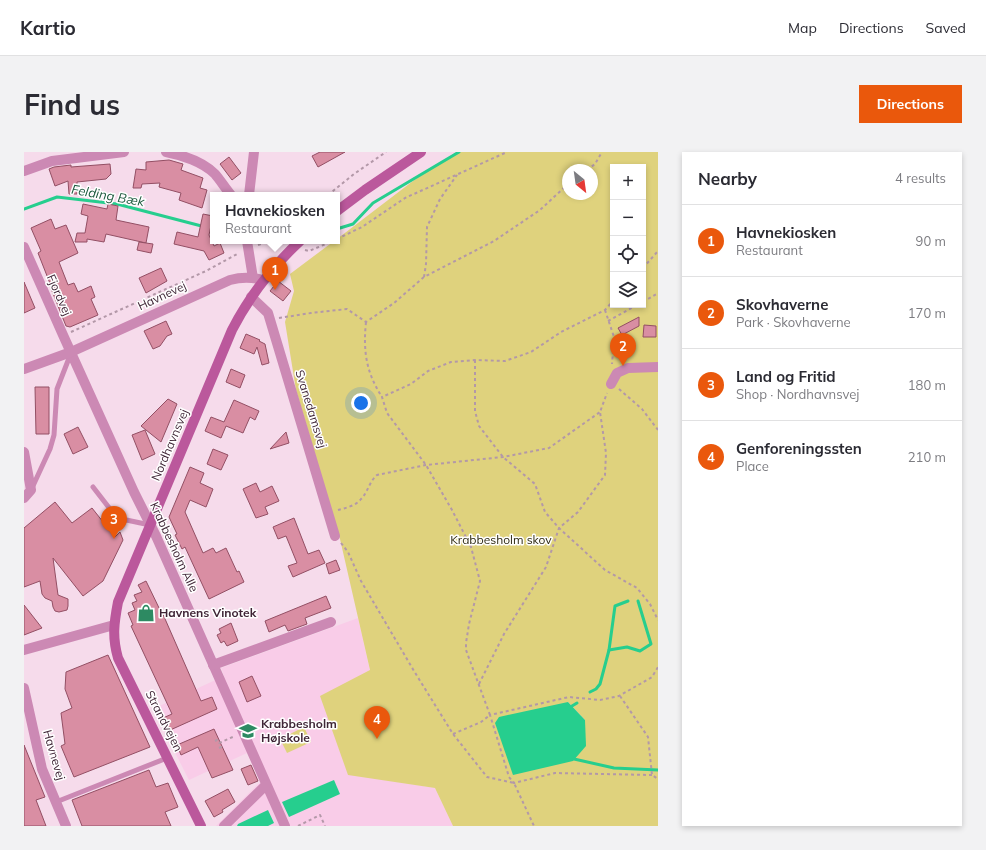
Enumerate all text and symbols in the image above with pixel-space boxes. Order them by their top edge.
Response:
text: Kartio [20,16,76,40]
text: Map [788,19,817,37]
text: Directions [839,19,904,37]
text: Saved [926,19,966,37]
button: Directions [859,85,962,123]
text: Find us [24,87,120,122]
north arrow [562,164,598,200]
map controls [610,164,646,308]
button: + [610,164,646,200]
text: Nearby [698,168,757,189]
text: 4 results [895,170,946,186]
water label: Felding Bæk [70,181,146,209]
popup [210,192,340,244]
button: − [610,200,646,236]
text: Havnekiosken [225,201,325,220]
text: Restaurant [225,220,292,236]
text: Havnekiosken [736,223,836,242]
text: 1 [707,233,715,249]
text: 90 m [916,233,946,249]
button: locate [610,236,646,272]
text: Restaurant [736,242,803,258]
pin: 1 [262,257,288,290]
street label: Fjordvej [44,272,75,318]
button: layers [610,272,646,308]
street label: Havnevej [135,278,189,313]
text: Skovhaverne [736,295,828,314]
text: 2 [707,305,715,321]
text: 170 m [908,305,946,321]
text: Park · Skovhaverne [736,314,851,330]
pin: 2 [610,333,636,366]
text: Land og Fritid [736,367,836,386]
street label: Svanedamsvej [292,368,331,450]
text: 3 [707,377,715,393]
text: 180 m [908,377,946,393]
text: Shop · Nordhavnsvej [736,386,859,402]
your location [351,393,371,413]
street label: Nordhavnsvej [148,407,191,483]
text: Genforeningssten [736,439,862,458]
text: 4 [707,449,715,465]
text: 210 m [908,449,946,465]
text: Place [736,458,769,474]
street label: Krabbesholm Alle [147,499,202,594]
pin: 3 [101,506,127,539]
park label: Krabbesholm skov [450,532,552,547]
shop icon: Havnens Vinotek [136,603,156,623]
place label: Havnens Vinotek [159,605,257,620]
street label: Strandvejen [143,688,186,754]
pin: 4 [364,706,390,739]
place label: Krabbesholm Højskole [261,716,337,745]
school or university icon: Krabbesholm Højskole [238,721,258,741]
street label: Havnevej [40,728,69,782]

